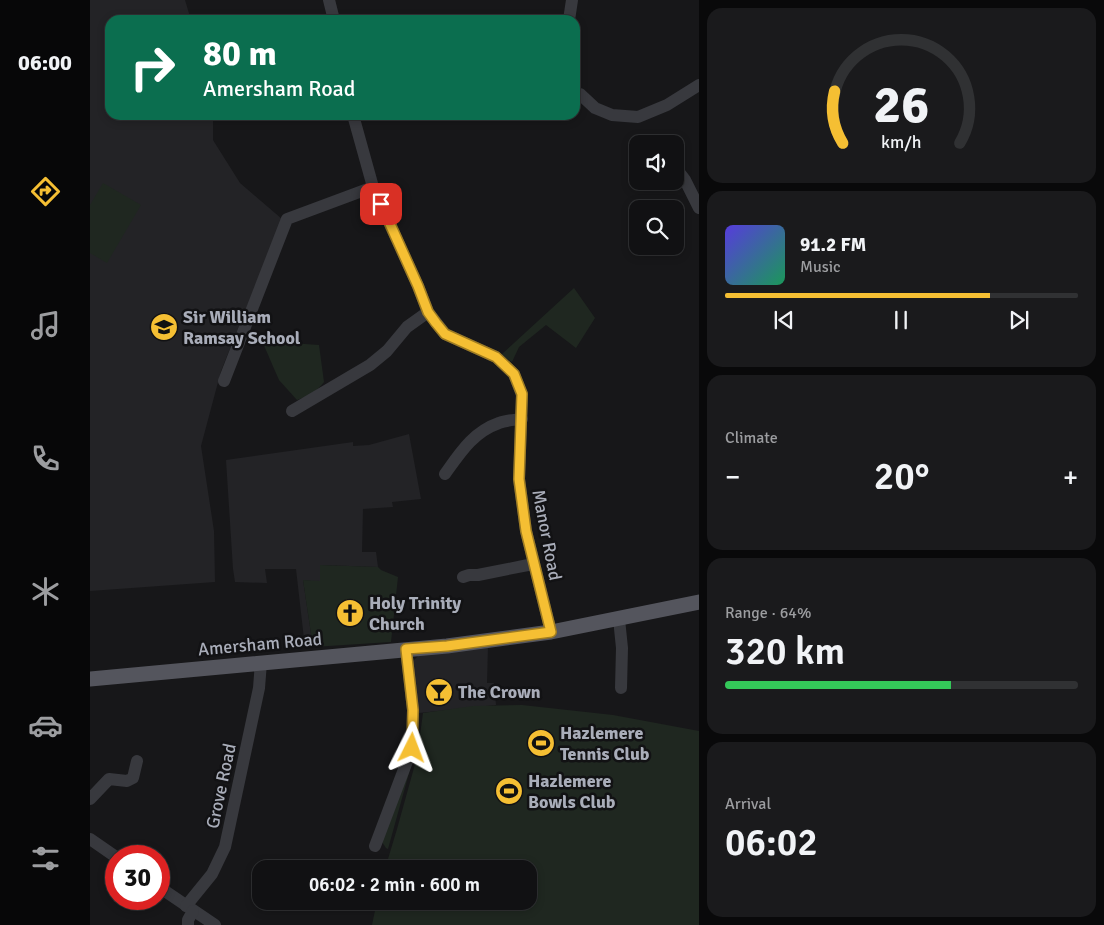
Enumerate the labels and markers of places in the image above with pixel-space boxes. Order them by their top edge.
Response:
pin [360,183,402,225]
place label: Sir William Ramsay School [183,306,301,349]
school or university icon: Sir William Ramsay School [149,312,179,342]
place label: Holy Trinity Church [369,592,461,635]
church icon: Holy Trinity Church [335,598,365,628]
bar icon: The Crown [424,677,454,707]
place label: The Crown [458,681,541,703]
place label: Hazlemere Tennis Club [560,722,650,765]
sports icon: Hazlemere Tennis Club [526,728,556,758]
place label: Hazlemere Bowls Club [528,770,616,813]
sports icon: Hazlemere Bowls Club [494,776,524,806]

